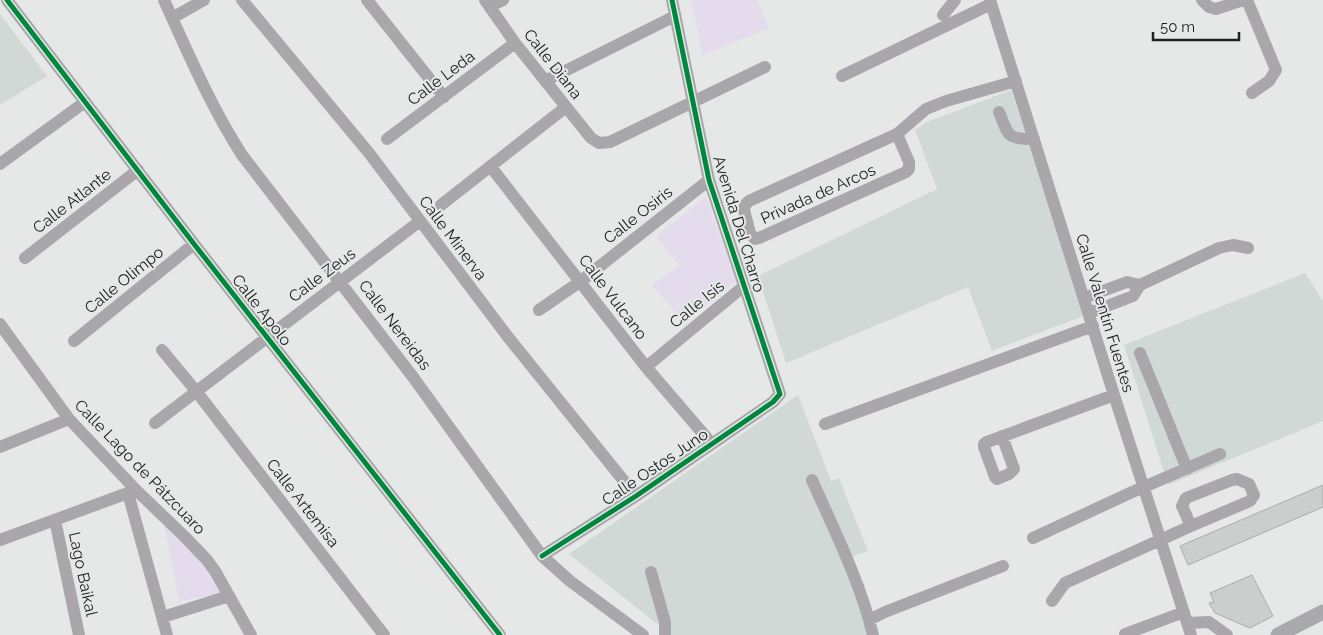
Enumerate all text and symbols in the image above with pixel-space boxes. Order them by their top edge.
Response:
scale bar [1153,10,1239,42]
text: 50 m [1160,18,1195,36]
street label: Calle Diana [520,25,586,103]
street label: Calle Leda [404,47,478,109]
street label: Avenida Del Charro [709,153,769,295]
street label: Privada de Arcos [758,160,879,228]
street label: Calle Atlante [29,165,115,237]
street label: Calle Osiris [600,182,676,248]
street label: Calle Minerva [415,192,491,284]
street label: Calle Valentín Fuentes [1072,231,1138,395]
street label: Calle Olimpo [81,242,167,318]
street label: Calle Zeus [285,244,359,306]
street label: Calle Vulcano [575,251,651,343]
street label: Calle Apolo [228,270,296,350]
street label: Calle Nereidas [355,276,435,374]
street label: Calle Isis [666,276,728,332]
street label: Calle Lago de Pátzcuaro [71,396,209,538]
street label: Calle Ostos Juno [598,425,712,509]
street label: Calle Artemisa [263,455,343,551]
street label: Lago Baikal [65,530,101,619]

